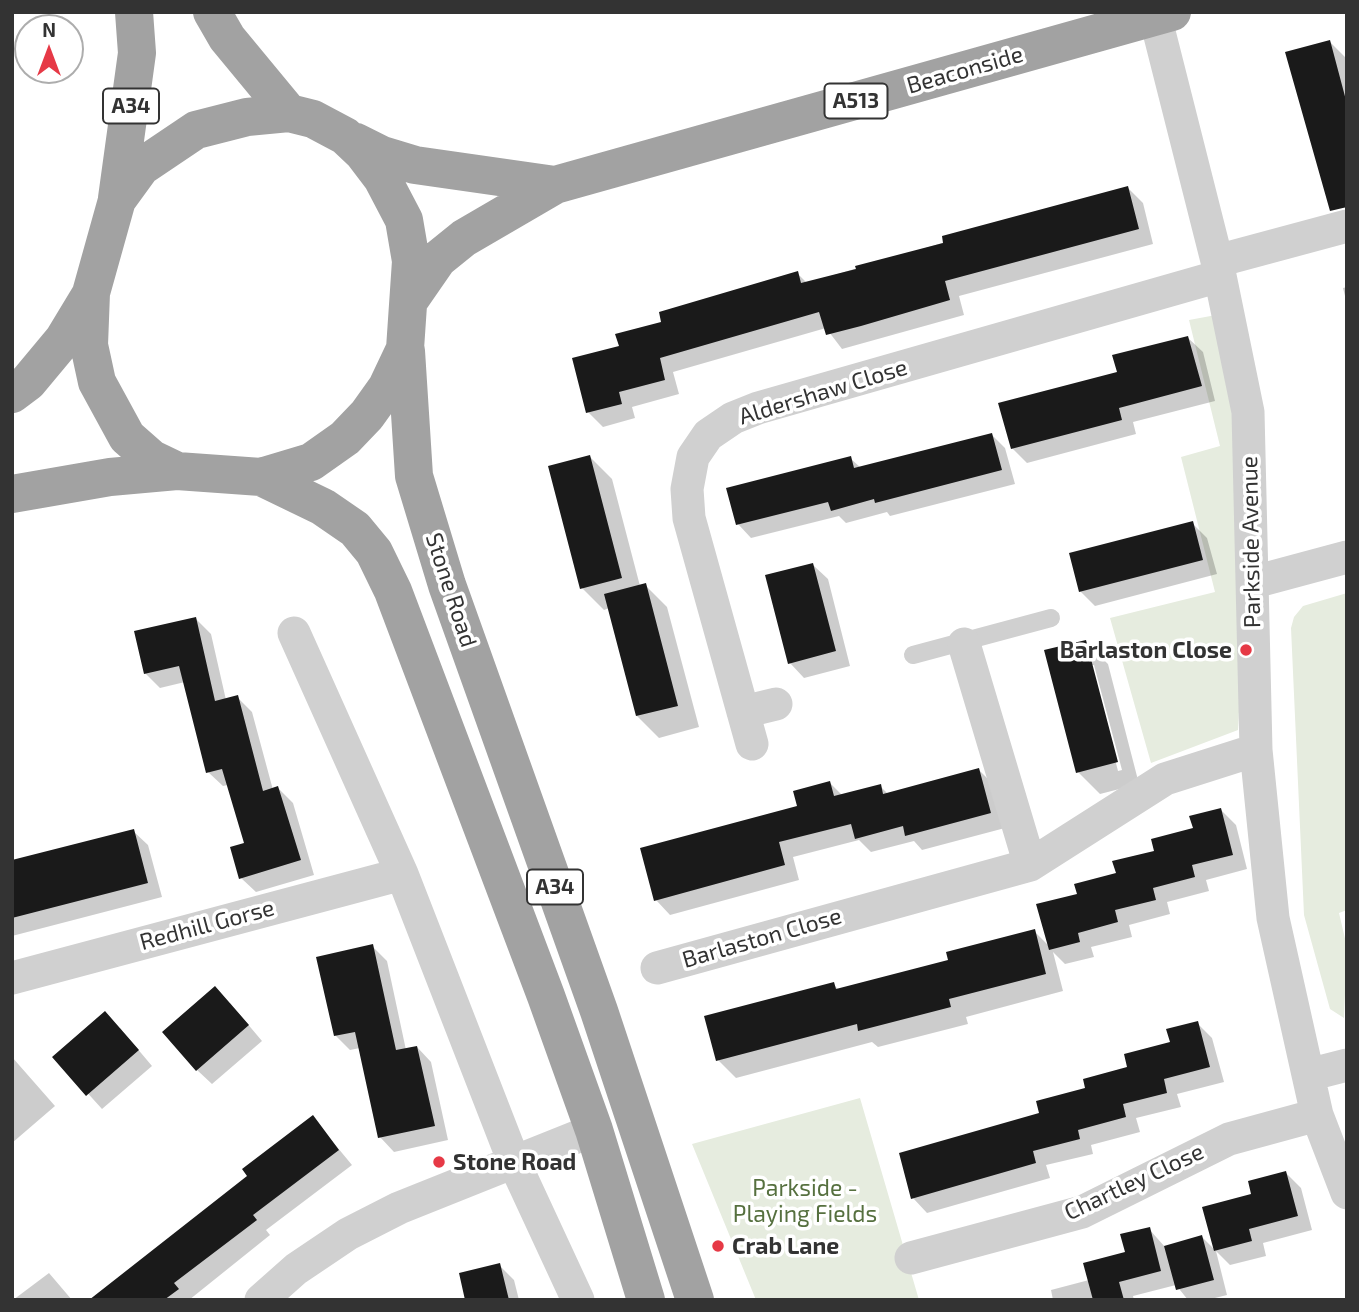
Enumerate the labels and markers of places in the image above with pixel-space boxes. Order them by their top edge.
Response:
place label: Barlaston Close [1060,636,1232,664]
marker: Barlaston Close [1238,642,1254,658]
place label: Stone Road [453,1148,576,1176]
marker: Stone Road [431,1154,447,1170]
place label: Crab Lane [732,1232,839,1260]
marker: Crab Lane [710,1238,726,1254]

